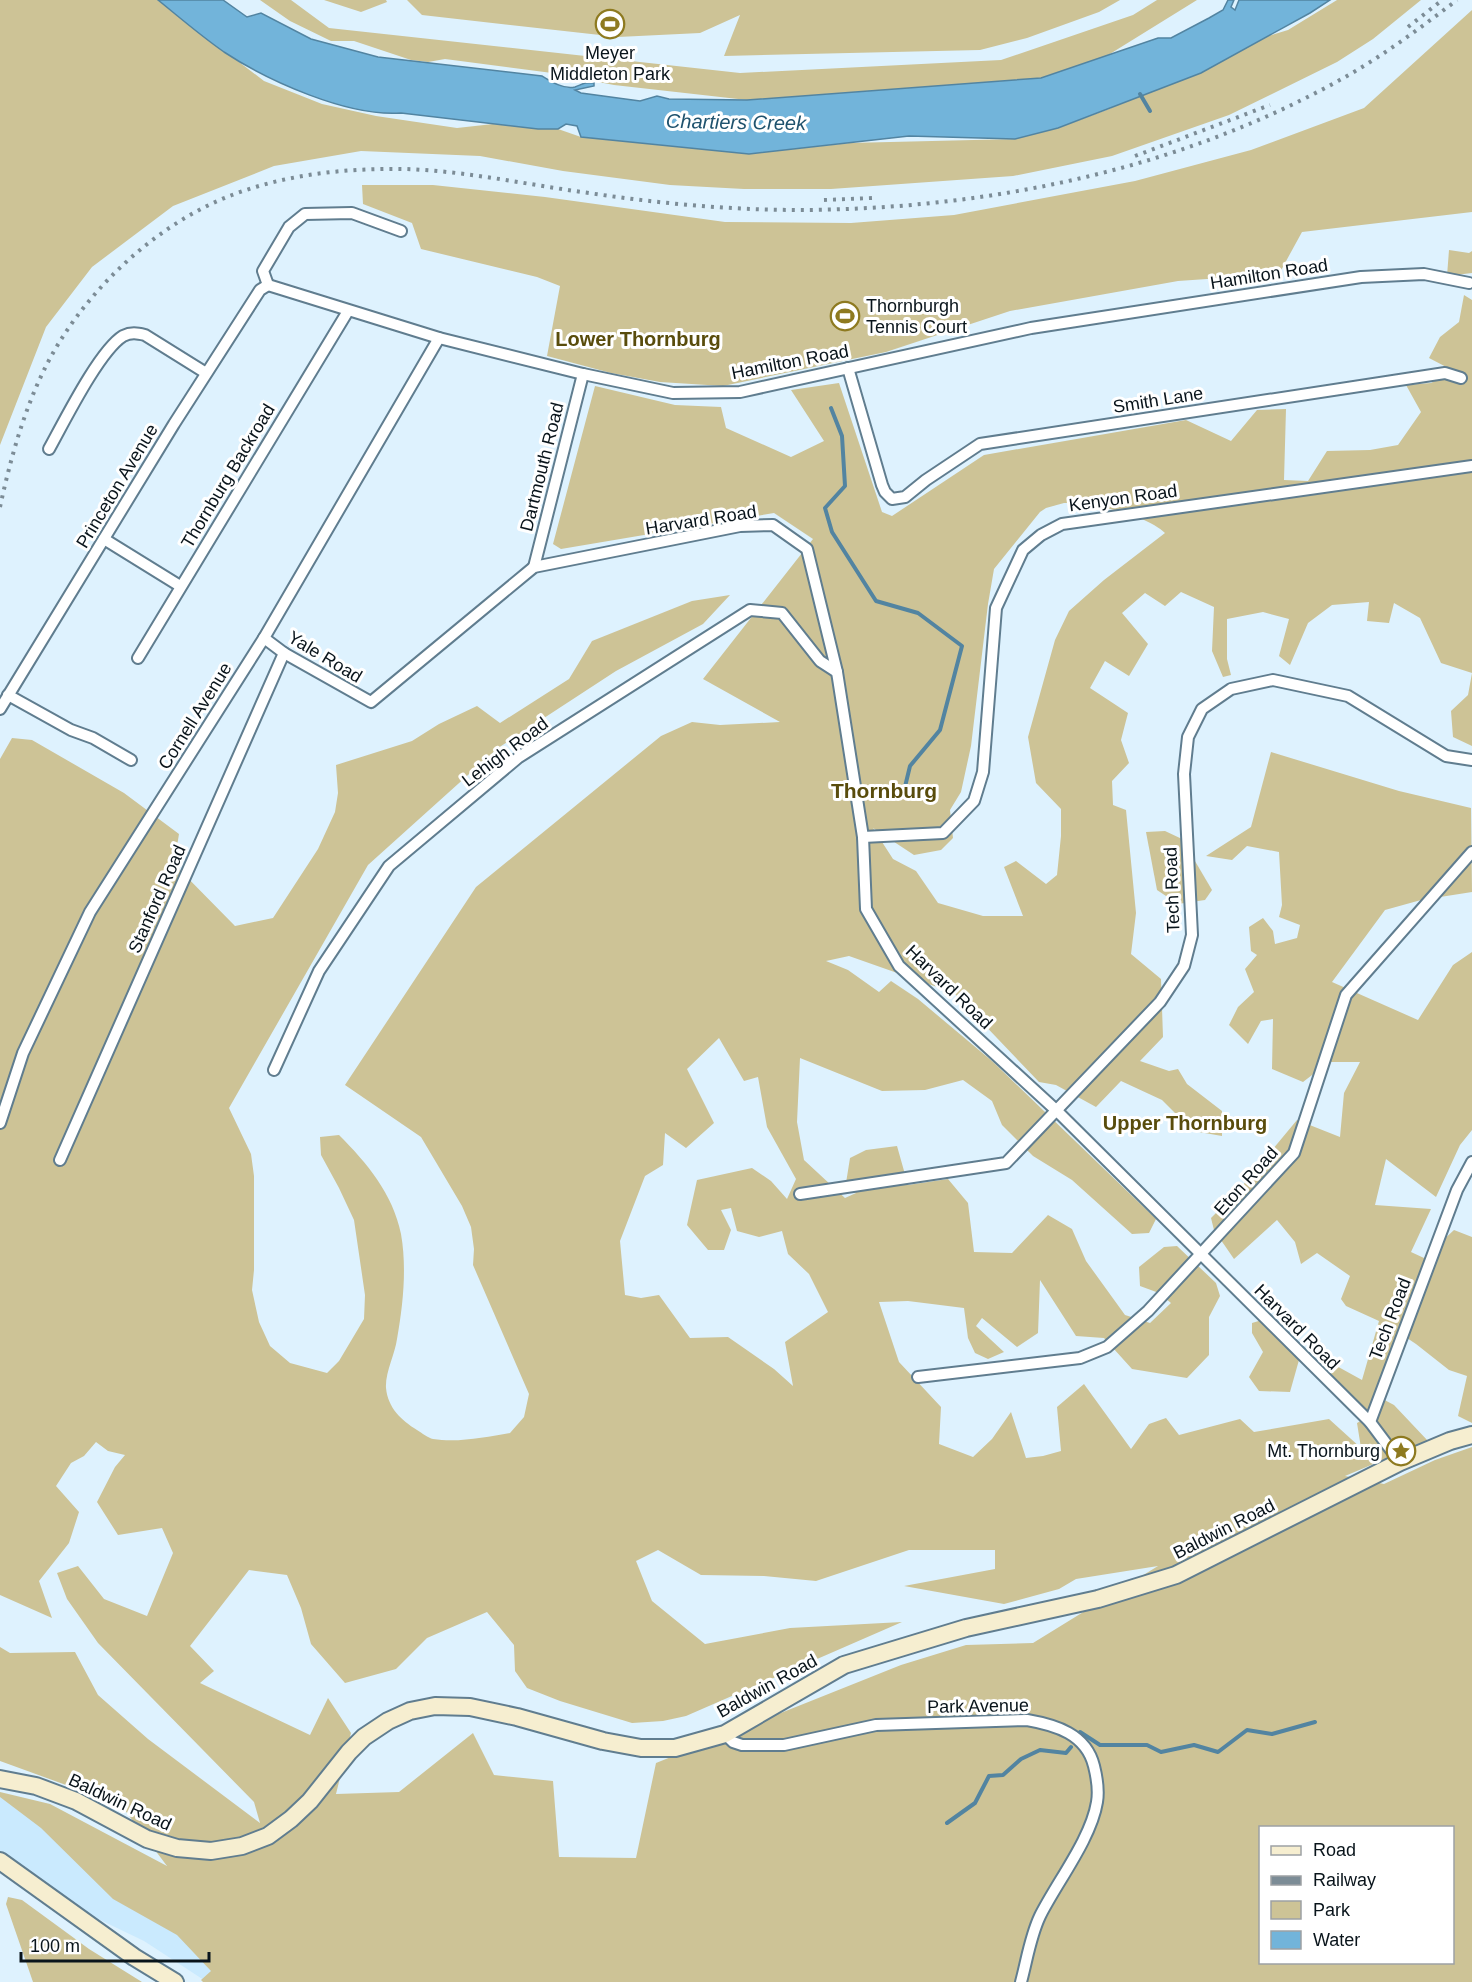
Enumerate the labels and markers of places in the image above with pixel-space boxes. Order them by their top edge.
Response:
sports icon: Meyer Middleton Park [594,8,626,40]
place label: Meyer Middleton Park [550,43,671,84]
place label: Thornburgh Tennis Court [866,296,967,337]
sports icon: Thornburgh Tennis Court [829,300,861,332]
place icon: Mt. Thornburg [1385,1435,1417,1467]
place label: Mt. Thornburg [1267,1441,1380,1461]

